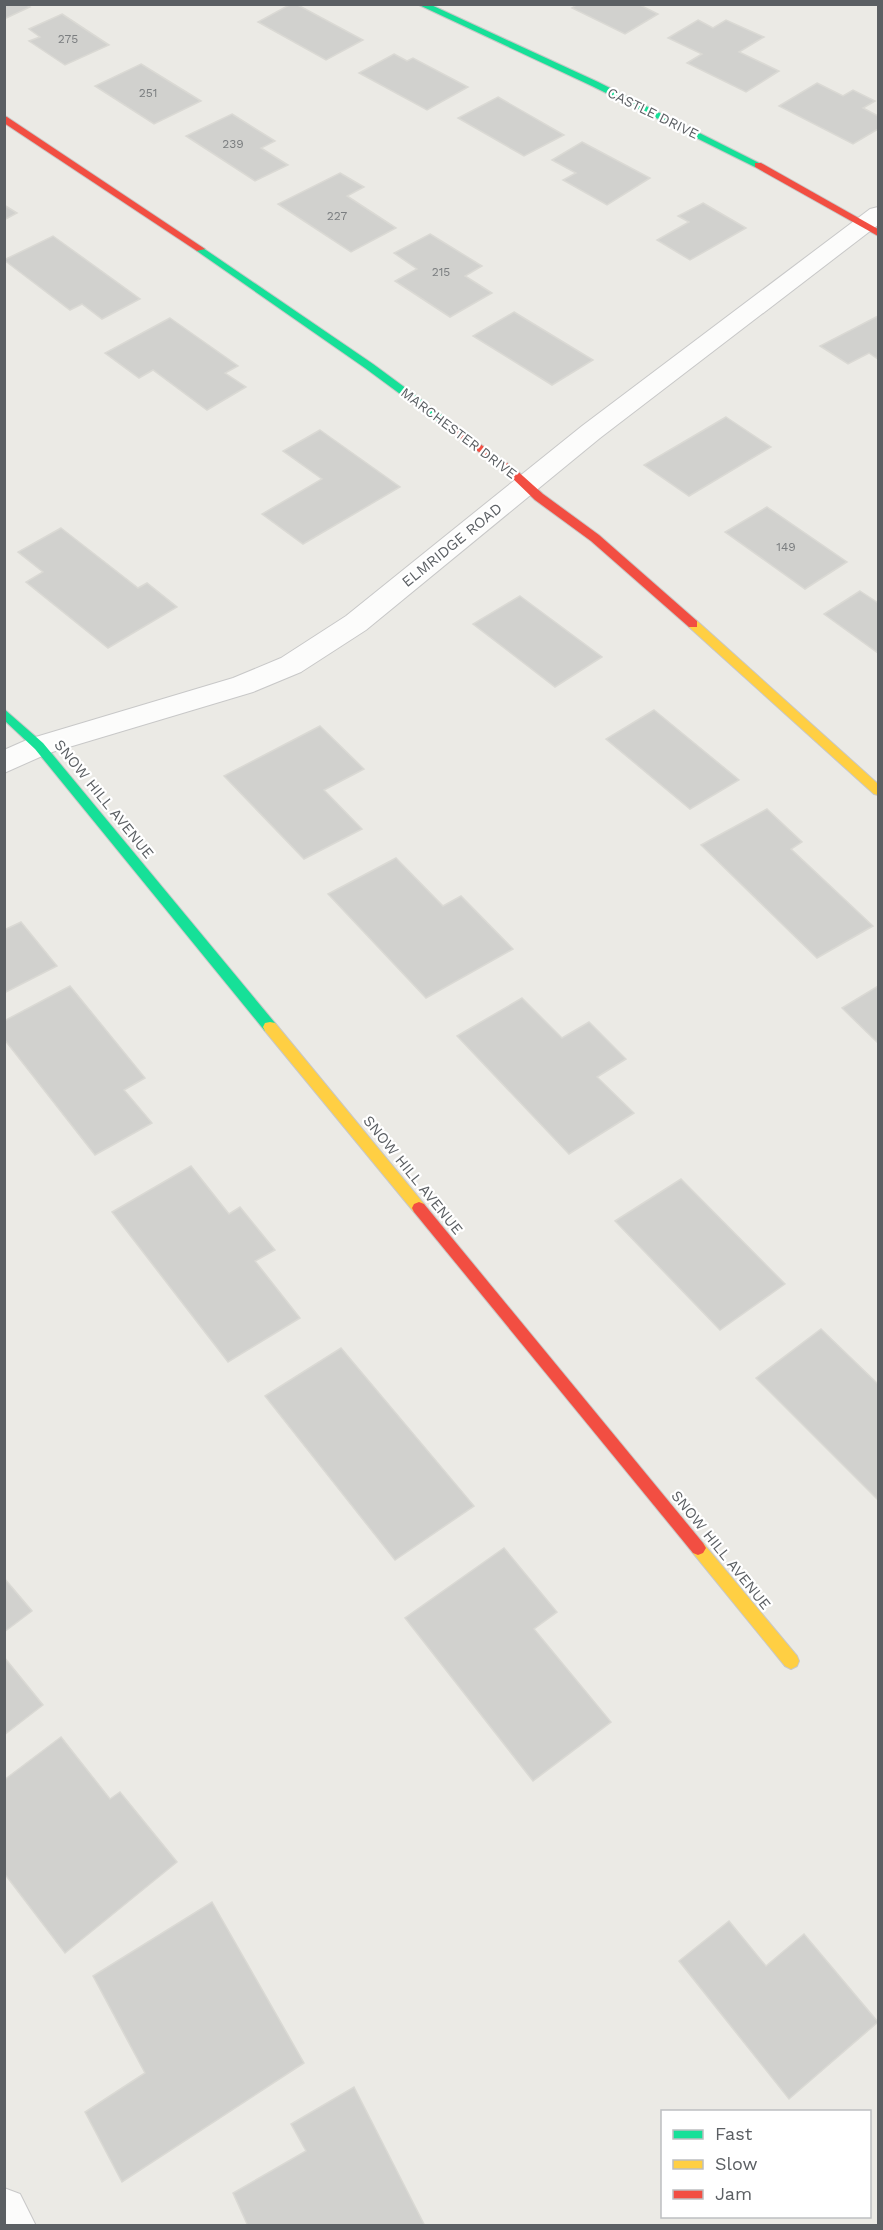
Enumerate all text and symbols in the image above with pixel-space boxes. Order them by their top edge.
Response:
house number: 275 [58,32,78,46]
street label: CASTLE DRIVE [605,84,701,142]
house number: 251 [139,86,157,100]
house number: 239 [222,137,244,151]
house number: 227 [327,209,348,223]
house number: 215 [432,265,450,279]
street label: MARCHESTER DRIVE [398,384,520,482]
street label: ELMRIDGE ROAD [398,499,506,591]
house number: 149 [776,540,796,554]
street label: SNOW HILL AVENUE [50,736,158,862]
street label: SNOW HILL AVENUE [359,1112,467,1238]
street label: SNOW HILL AVENUE [667,1487,775,1613]
legend [661,2110,871,2218]
text: Fast [715,2123,753,2144]
text: Slow [715,2153,758,2174]
text: Jam [715,2183,752,2204]

